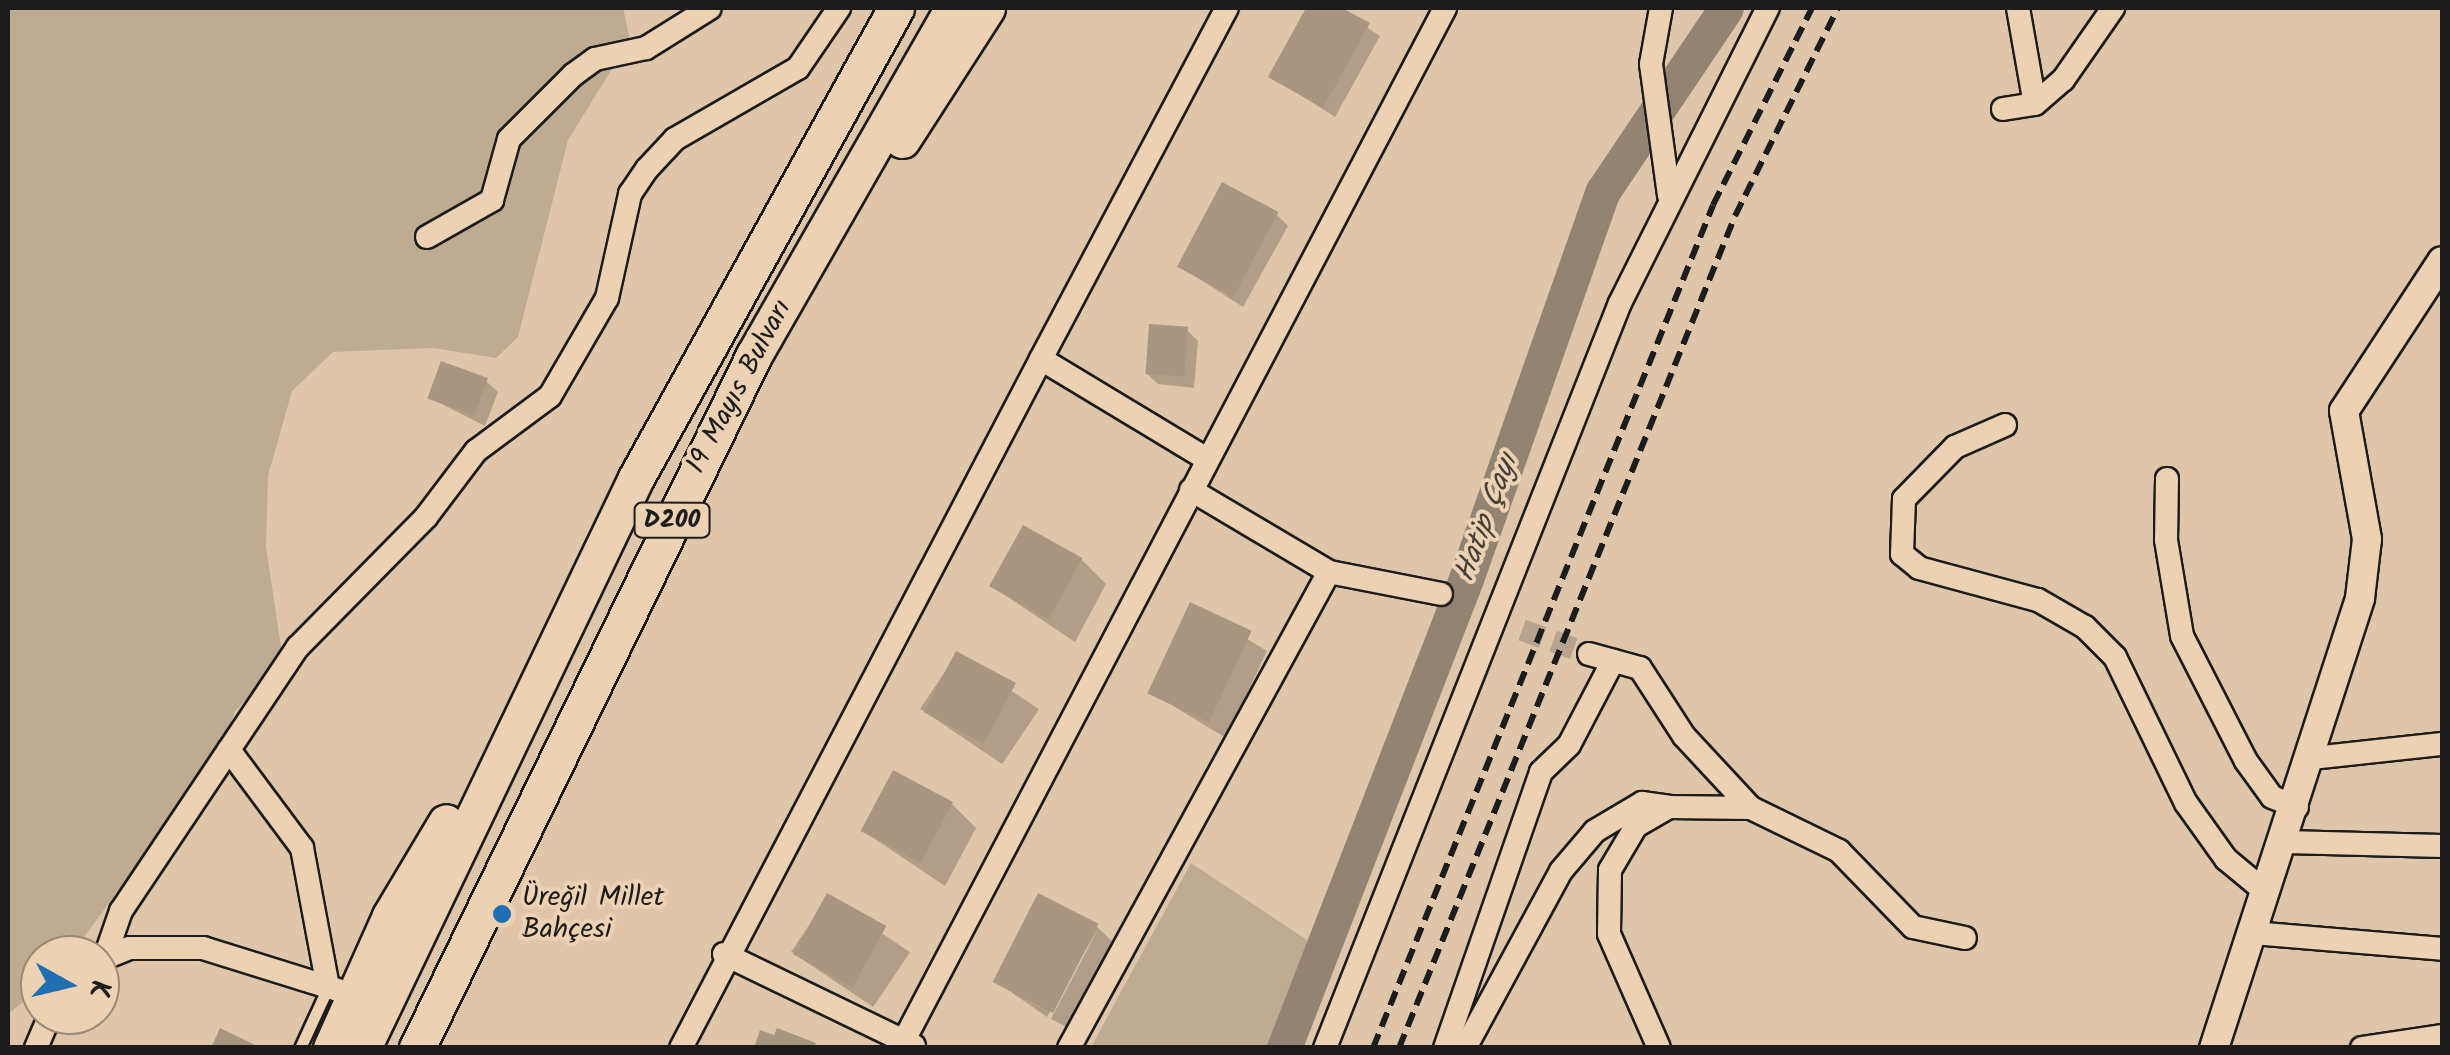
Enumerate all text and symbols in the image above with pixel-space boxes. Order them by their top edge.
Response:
street label: 19 Mayıs Bulvarı [680,294,800,480]
water label: Hatip Çayı [1447,449,1527,587]
road number: D200 [632,500,712,540]
place label: Üreğil Millet Bahçesi [522,881,664,947]
marker: Üreğil Millet Bahçesi [491,903,513,925]
north arrow [20,935,120,1035]
text: K [75,977,122,1000]

